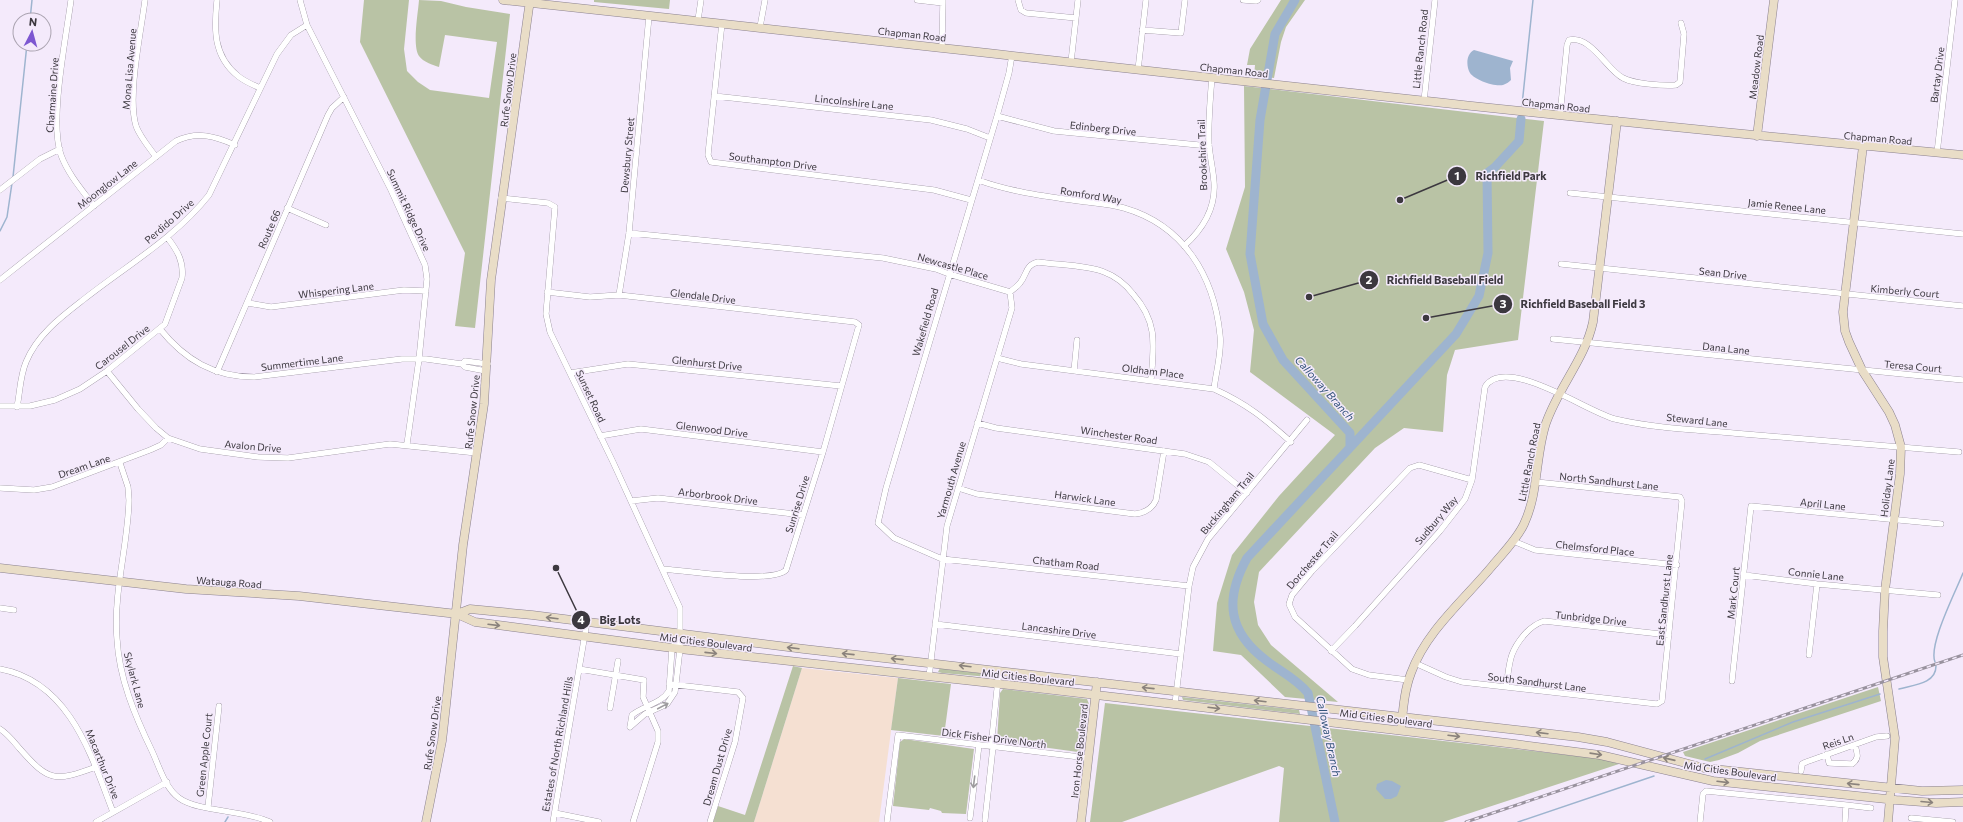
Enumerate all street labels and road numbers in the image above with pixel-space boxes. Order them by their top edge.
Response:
street label: Little Ranch Road [1410,8,1430,89]
street label: Chapman Road [877,24,947,44]
street label: Mona Lisa Avenue [119,28,139,110]
street label: Meadow Road [1746,34,1766,100]
street label: Bartay Drive [1928,46,1946,104]
street label: Rufe Snow Drive [497,52,519,128]
street label: Charmaine Drive [43,57,61,133]
street label: Chapman Road [1199,60,1269,80]
street label: Lincolnshire Lane [814,92,894,112]
street label: Chapman Road [1521,95,1591,115]
street label: Dewsbury Street [618,117,636,193]
street label: Edinberg Drive [1069,119,1137,137]
street label: Brookshire Trail [1195,119,1209,191]
street label: Chapman Road [1843,129,1913,147]
street label: Southampton Drive [728,150,818,172]
street label: Moonglow Lane [75,157,139,211]
street label: Summit Ridge Drive [385,167,433,253]
street label: Romford Way [1059,184,1123,206]
street label: Perdido Drive [142,196,196,246]
street label: Jamie Renee Lane [1747,196,1827,216]
street label: Route 66 [255,208,283,250]
street label: Newcastle Place [916,250,990,282]
street label: Sean Drive [1698,265,1748,281]
street label: Whispering Lane [298,279,374,301]
street label: Kimberly Court [1870,282,1940,300]
street label: Glendale Drive [670,286,736,306]
street label: Wakefield Road [909,286,941,358]
street label: Carousel Drive [92,322,152,372]
street label: Dana Lane [1702,340,1750,356]
street label: Summertime Lane [260,351,344,373]
street label: Glenhurst Drive [671,353,743,373]
street label: Teresa Court [1883,357,1943,375]
street label: Oldham Place [1121,361,1185,381]
street label: Sunset Road [574,368,608,424]
street label: Rufe Snow Drive [462,374,482,450]
street label: Steward Lane [1666,411,1728,429]
street label: Glenwood Drive [675,419,749,439]
street label: Little Ranch Road [1515,421,1543,502]
street label: Winchester Road [1080,424,1158,446]
street label: Avalon Drive [224,438,282,454]
street label: Yarmouth Avenue [934,440,968,520]
street label: Dream Lane [56,451,112,481]
street label: Holiday Lane [1877,458,1897,518]
street label: Buckingham Trail [1197,469,1257,537]
street label: North Sandhurst Lane [1559,470,1659,492]
street label: Sunrise Drive [783,474,811,534]
street label: Arborbrook Drive [678,485,758,507]
street label: Harwick Lane [1054,488,1116,508]
street label: Sudbury Way [1412,493,1460,547]
street label: April Lane [1800,496,1846,512]
street label: Dorchester Trail [1284,529,1340,591]
street label: Chelmsford Place [1555,538,1635,558]
street label: Chatham Road [1032,554,1100,572]
street label: East Sandhurst Lane [1653,554,1675,646]
street label: Connie Lane [1788,565,1844,583]
street label: Mark Court [1724,566,1742,620]
street label: Watauga Road [196,574,262,590]
street label: Tunbridge Drive [1555,608,1627,628]
street label: Lancashire Drive [1021,619,1097,641]
street label: Mid Cities Boulevard [659,630,753,654]
street label: Skylark Lane [122,651,148,709]
street label: Mid Cities Boulevard [981,666,1075,688]
street label: South Sandhurst Lane [1487,670,1587,694]
street label: Estates of North Richland Hills [539,675,575,813]
street label: Rufe Snow Drive [421,695,443,771]
street label: Iron Horse Boulevard [1068,703,1090,799]
street label: Mid Cities Boulevard [1339,706,1433,730]
street label: Green Apple Court [194,712,214,798]
street label: Dick Fisher Drive North [941,726,1047,750]
street label: Macarthur Drive [84,727,122,801]
street label: Dream Dust Drive [700,727,734,807]
street label: Reis Ln [1821,730,1855,752]
street label: Mid Cities Boulevard [1683,759,1777,783]

